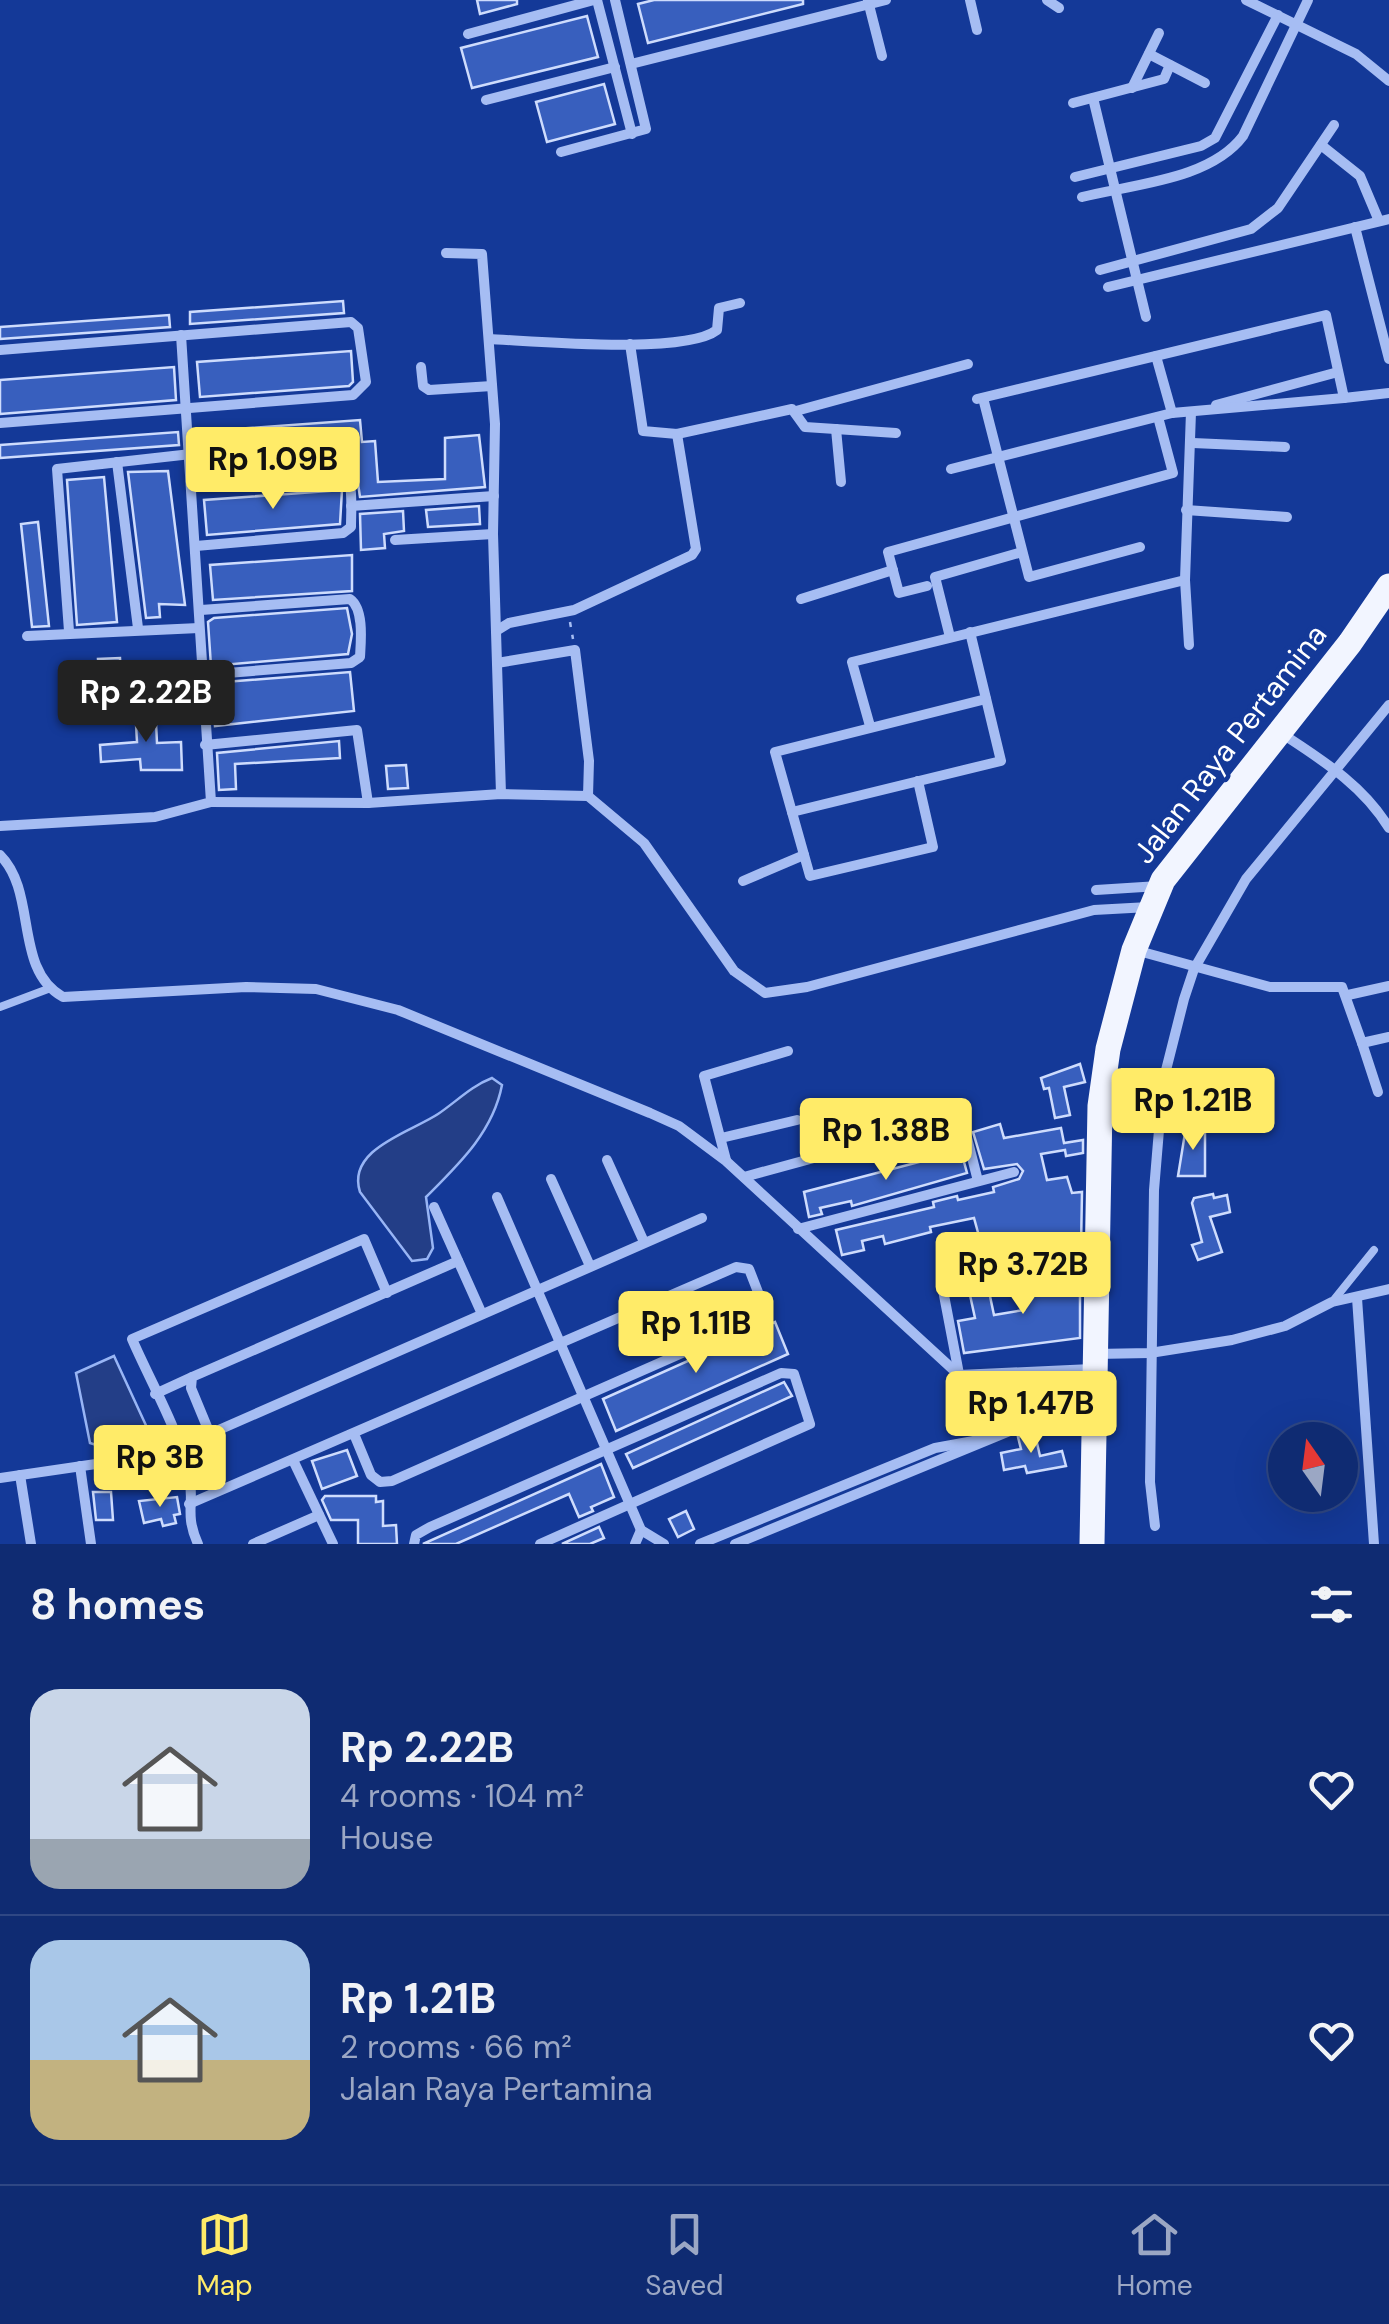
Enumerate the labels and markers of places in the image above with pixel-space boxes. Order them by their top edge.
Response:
pin: Rp 1.09B [170,427,376,512]
pin: Rp 2.22B [43,660,249,745]
pin: Rp 1.21B [1090,1068,1296,1153]
pin: Rp 1.38B [783,1098,989,1183]
pin: Rp 3.72B [920,1232,1126,1317]
pin: Rp 1.11B [593,1291,799,1376]
pin: Rp 1.47B [928,1371,1134,1456]
pin: Rp 3B [90,1425,230,1510]

